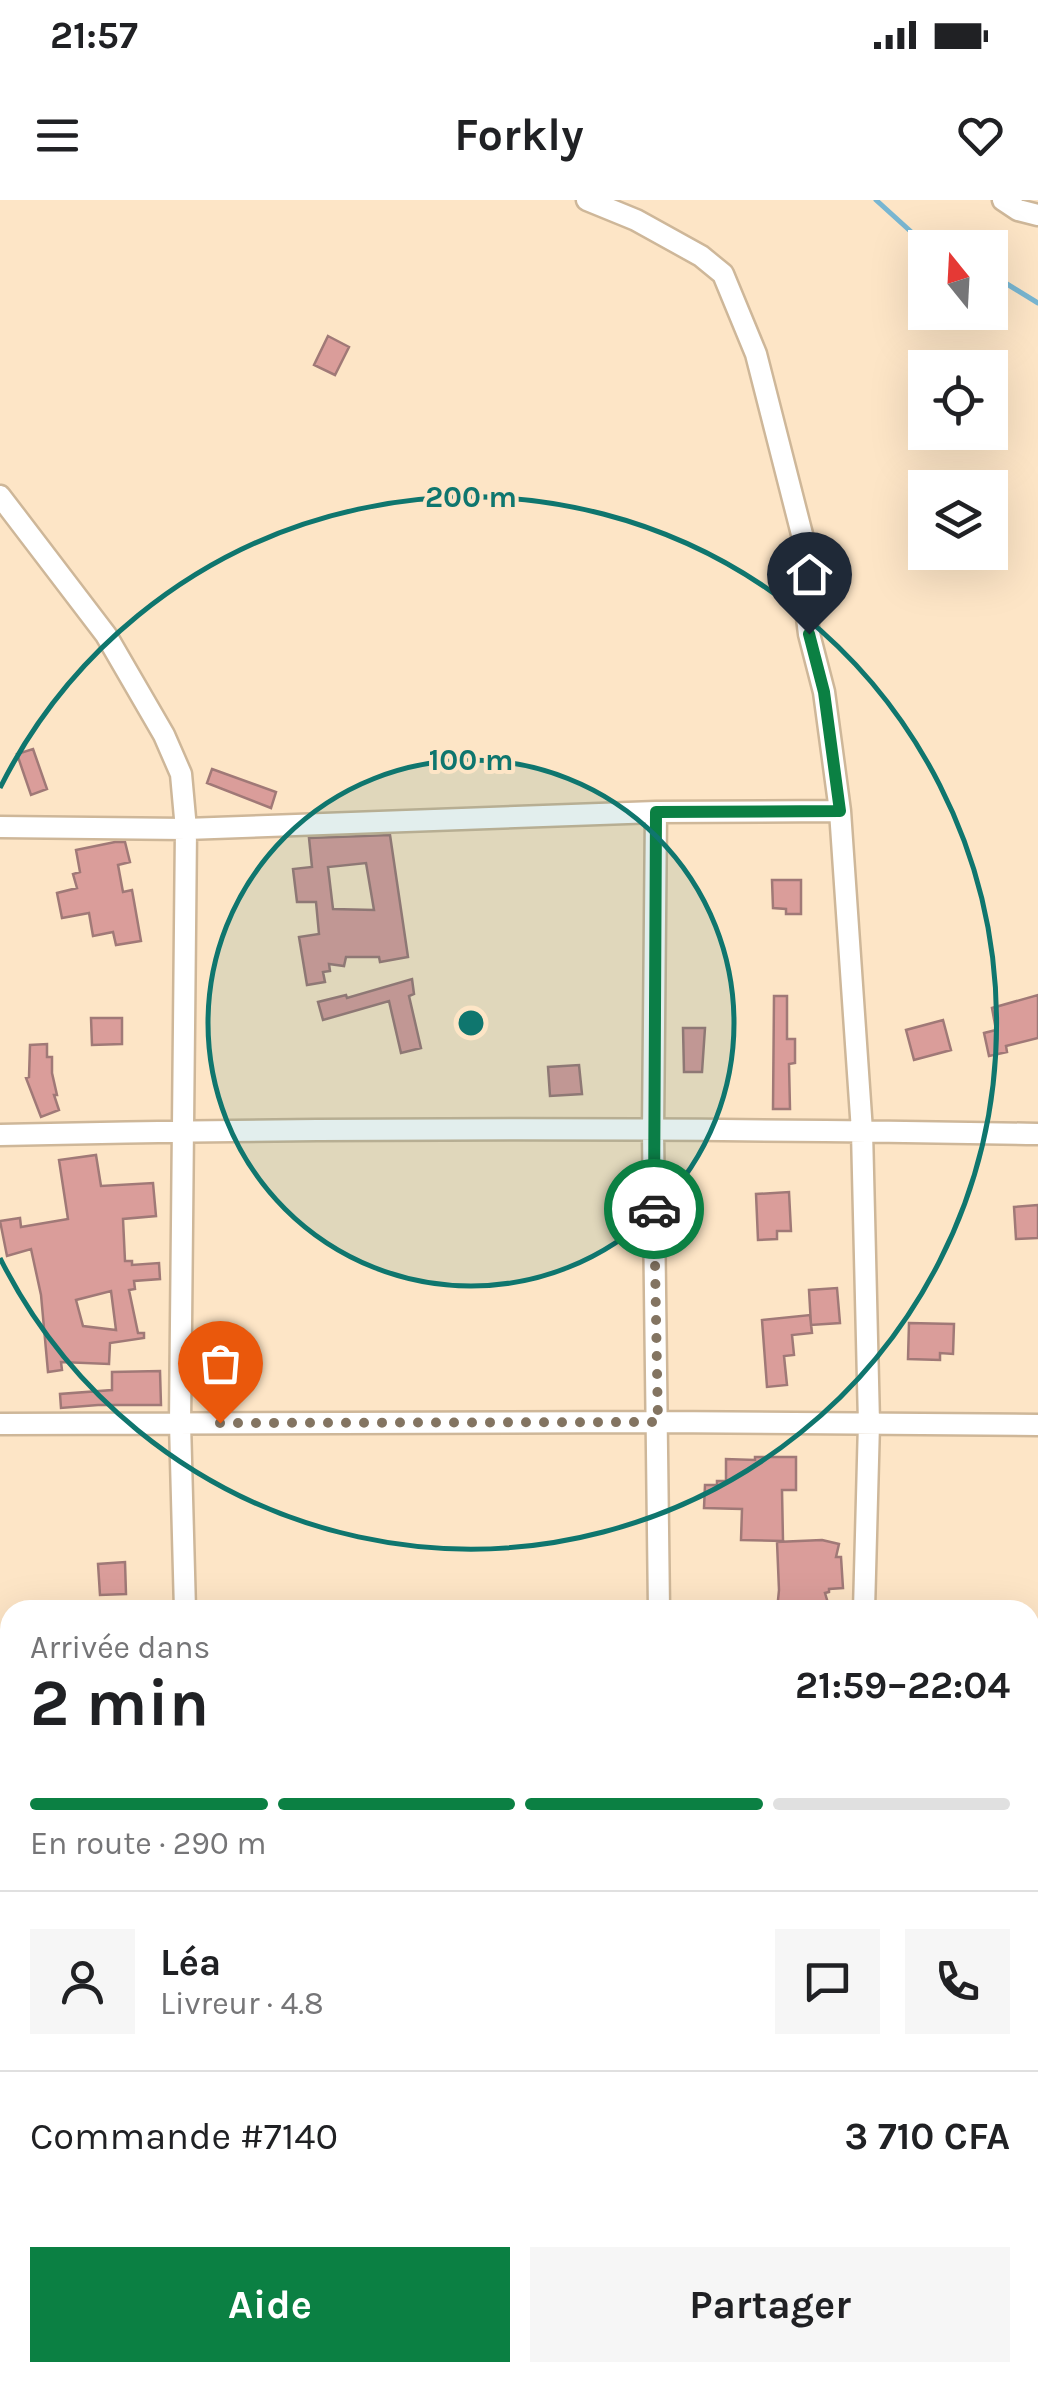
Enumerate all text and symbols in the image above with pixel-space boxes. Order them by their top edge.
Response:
text: 21:57 [50,13,138,58]
icon: menu [30,108,85,163]
icon: heart [953,108,1008,163]
text: Forkly [454,109,584,161]
north arrow [908,230,1008,330]
map controls [908,230,1008,570]
button: locate [908,350,1008,450]
button: layers [908,470,1008,570]
text: 200 m [425,479,517,515]
pin [767,532,852,635]
icon: home [782,547,837,602]
text: 100 m [429,742,513,778]
centre of rings [453,1005,489,1041]
courier [604,1159,704,1259]
icon: car [627,1182,682,1237]
pin [178,1321,263,1424]
icon: bag [193,1336,248,1391]
text: Arrivée dans [30,1629,210,1666]
text: 21:59–22:04 [795,1663,1010,1708]
text: 2 min [30,1665,209,1741]
text: En route · 290 m [30,1825,266,1862]
button: person [30,1929,135,2034]
button: chat [775,1929,880,2034]
button: phone [905,1929,1010,2034]
text: Léa [160,1940,221,1985]
text: Livreur · 4.8 [160,1985,324,2022]
text: Commande #7140 [30,2114,338,2159]
text: 3 710 CFA [845,2114,1010,2159]
button: Aide [30,2247,510,2362]
button: Partager [530,2247,1010,2362]

